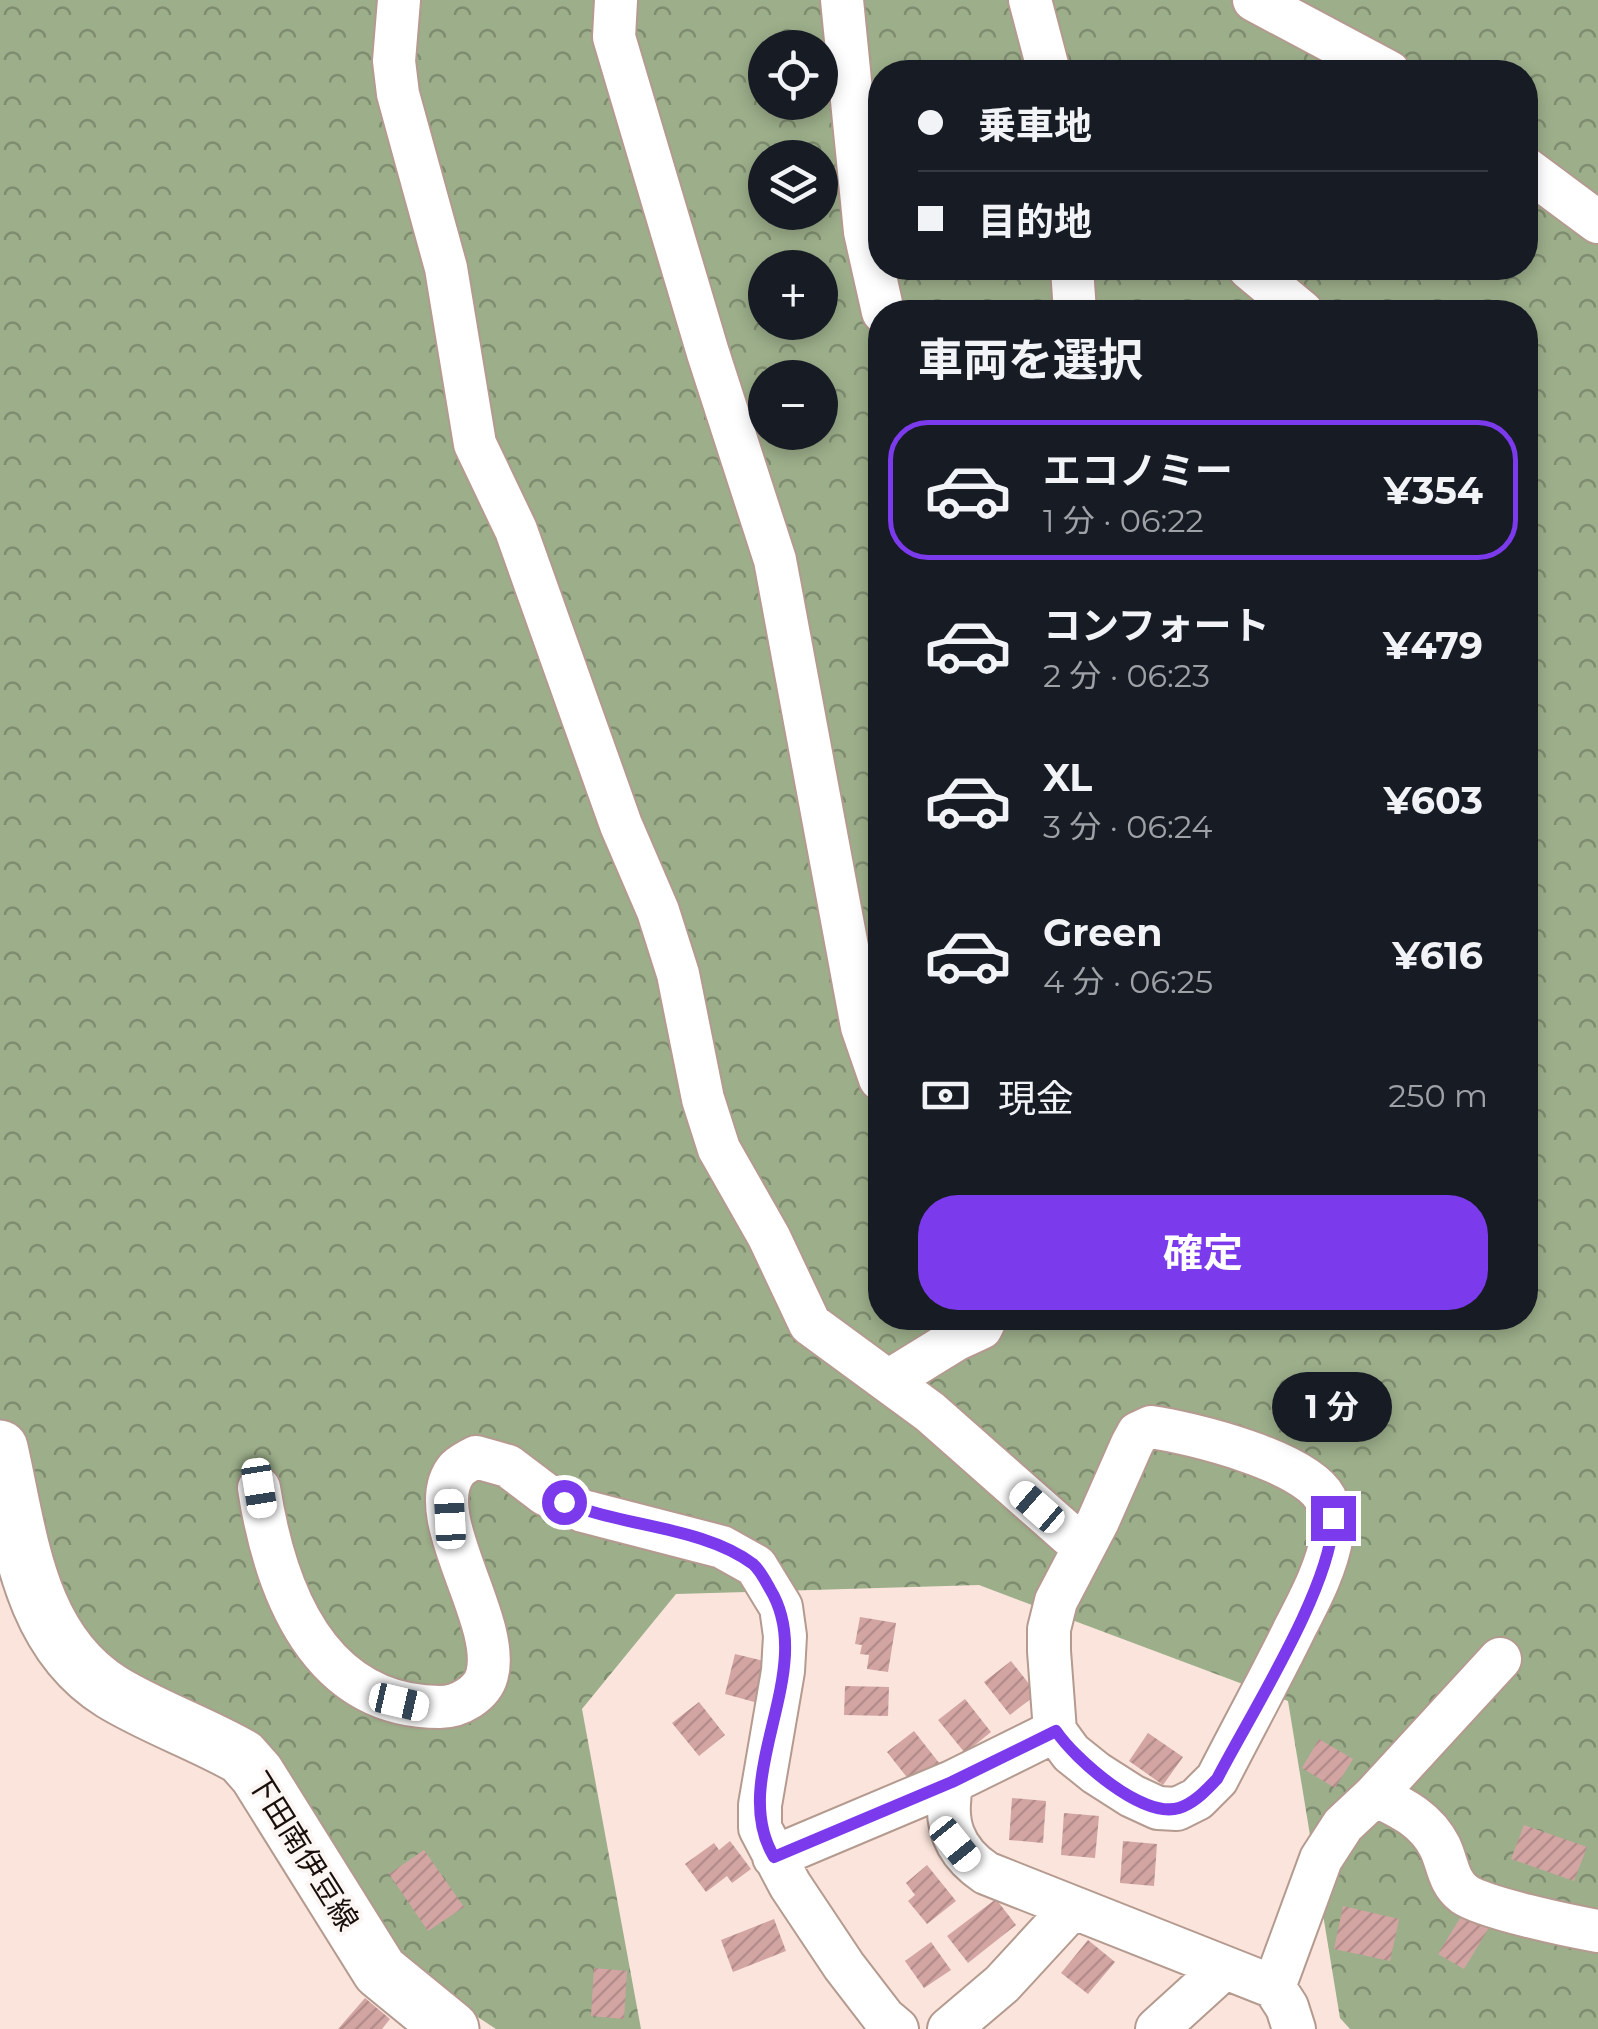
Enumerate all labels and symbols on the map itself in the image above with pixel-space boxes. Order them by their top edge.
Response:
callout: 1 分 [1273,1373,1393,1443]
car [239,1456,279,1520]
car [1005,1476,1069,1538]
route start [542,1480,587,1525]
car [433,1488,467,1550]
route end [1311,1496,1356,1541]
car [366,1681,432,1723]
street label: 下田南伊豆線 [240,1765,366,1937]
car [924,1811,986,1877]

